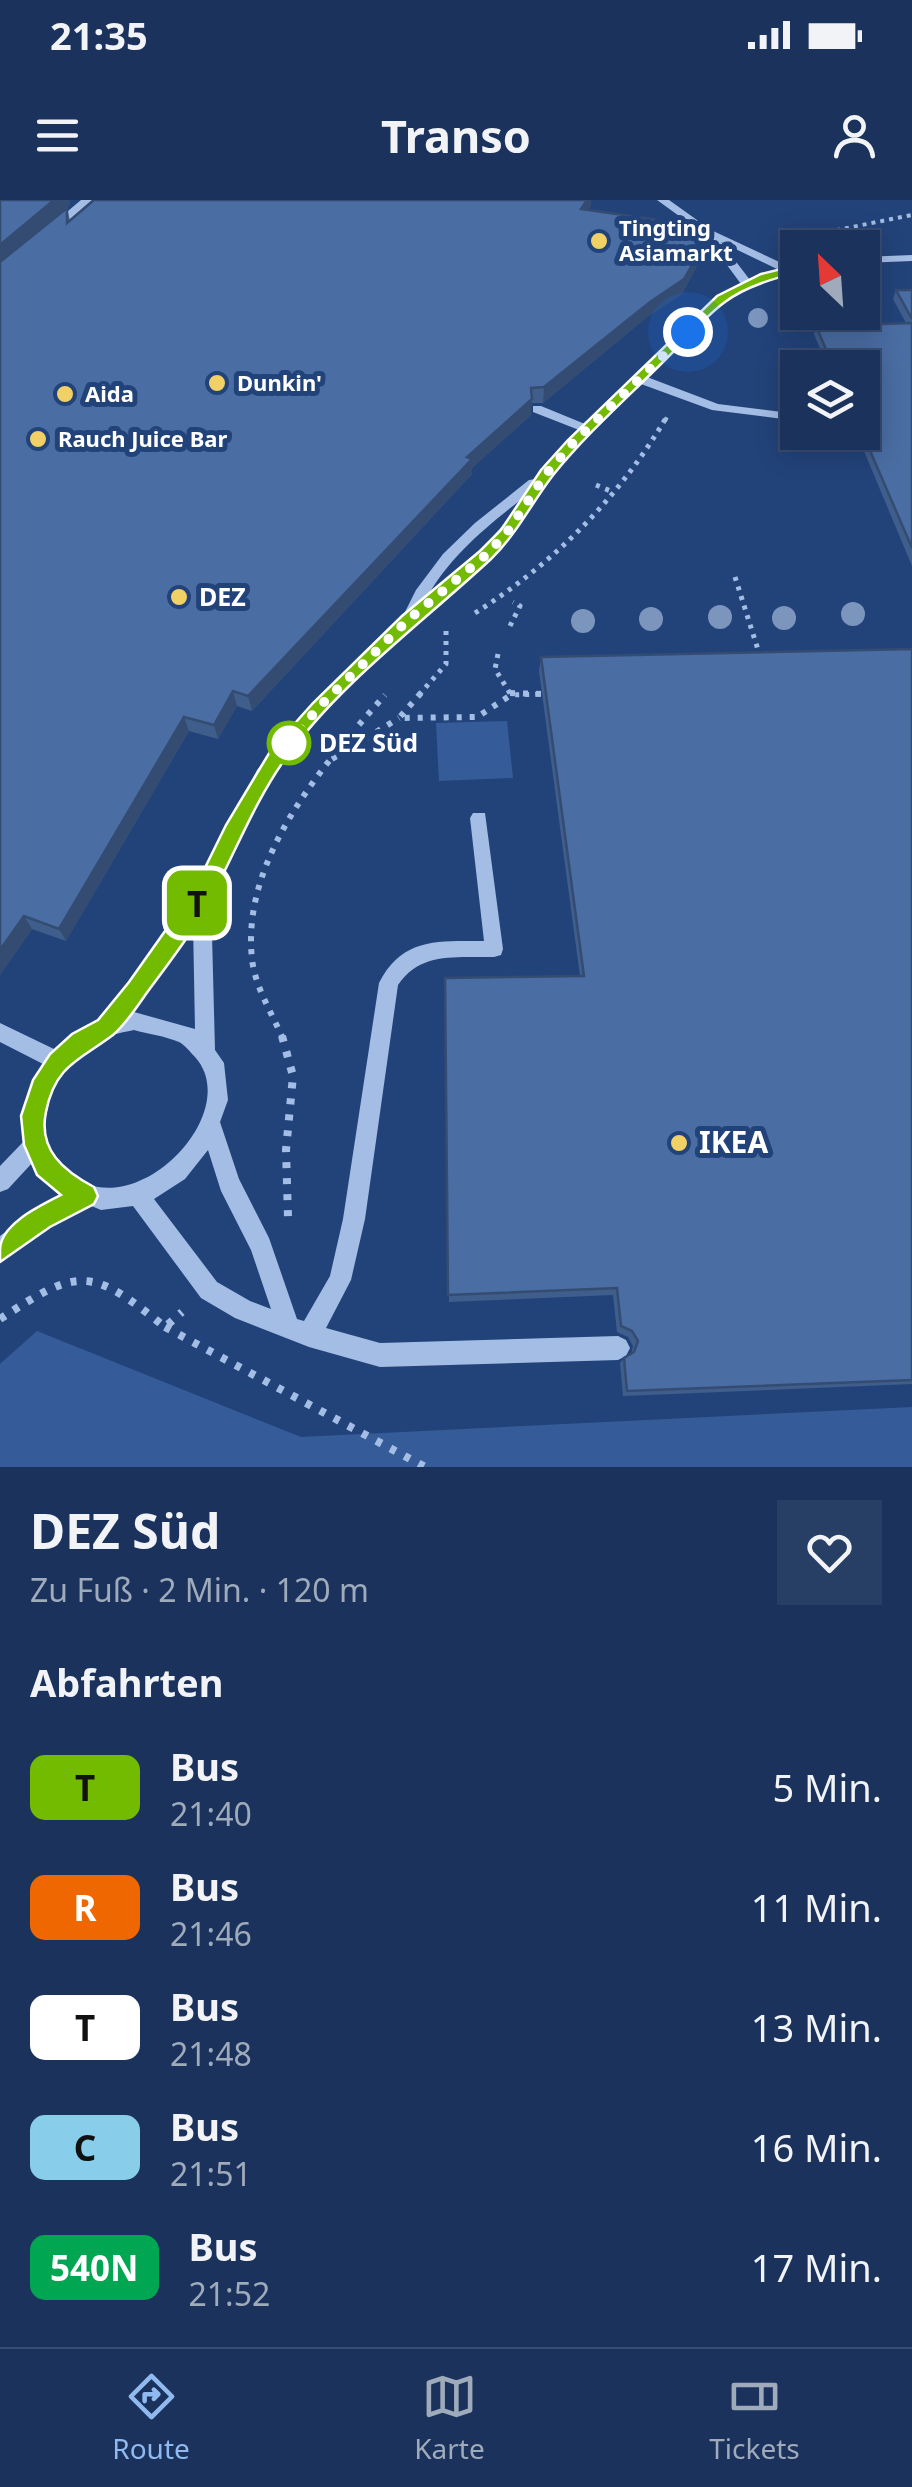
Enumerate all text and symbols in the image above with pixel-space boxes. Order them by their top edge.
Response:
text: 21:35 [50,9,148,61]
text: Transo [381,105,531,166]
icon: menu [30,108,85,163]
icon: person [827,108,882,163]
place label: Tingting Asiamarkt [619,212,733,267]
marker: Tingting Asiamarkt [588,230,610,252]
north arrow [780,230,880,330]
map controls [780,230,880,450]
your location [663,307,713,357]
button: layers [780,350,880,450]
place label: Dunkin' [237,367,322,397]
marker: Dunkin' [206,372,228,394]
place label: Aida [85,378,134,408]
marker: Aida [54,383,76,405]
place label: Rauch Juice Bar [58,423,227,453]
marker: Rauch Juice Bar [27,428,49,450]
place label: DEZ [199,579,246,613]
marker: DEZ [168,586,190,608]
marker: DEZ Süd [268,722,310,764]
place label: DEZ Süd [319,725,418,759]
line badge: T [164,870,230,936]
text: T [187,880,207,927]
place label: IKEA [699,1121,768,1162]
marker: IKEA [668,1132,690,1154]
text: DEZ Süd [30,1498,220,1563]
button: heart [777,1500,882,1605]
text: Zu Fuß · 2 Min. · 120 m [30,1568,369,1611]
text: Abfahrten [30,1656,223,1708]
text: Bus [170,1740,239,1792]
text: 5 Min. [772,1761,882,1813]
text: T [75,1764,95,1811]
text: 21:40 [170,1792,252,1835]
text: Bus [170,1860,239,1912]
text: 11 Min. [751,1881,882,1933]
text: R [74,1884,96,1931]
text: 21:46 [170,1912,252,1955]
text: Bus [170,1980,239,2032]
text: 13 Min. [751,2001,882,2053]
text: T [75,2004,95,2051]
text: 21:48 [170,2032,252,2075]
text: Bus [170,2100,239,2152]
text: 16 Min. [751,2121,882,2173]
text: C [74,2124,96,2171]
text: 21:51 [170,2152,252,2195]
text: Bus [189,2220,258,2272]
text: 17 Min. [751,2241,882,2293]
text: 540N [50,2244,139,2291]
text: 21:52 [189,2272,270,2315]
tab: Route [112,2369,190,2467]
tab: Karte [414,2369,485,2467]
tab: Tickets [709,2369,800,2467]

